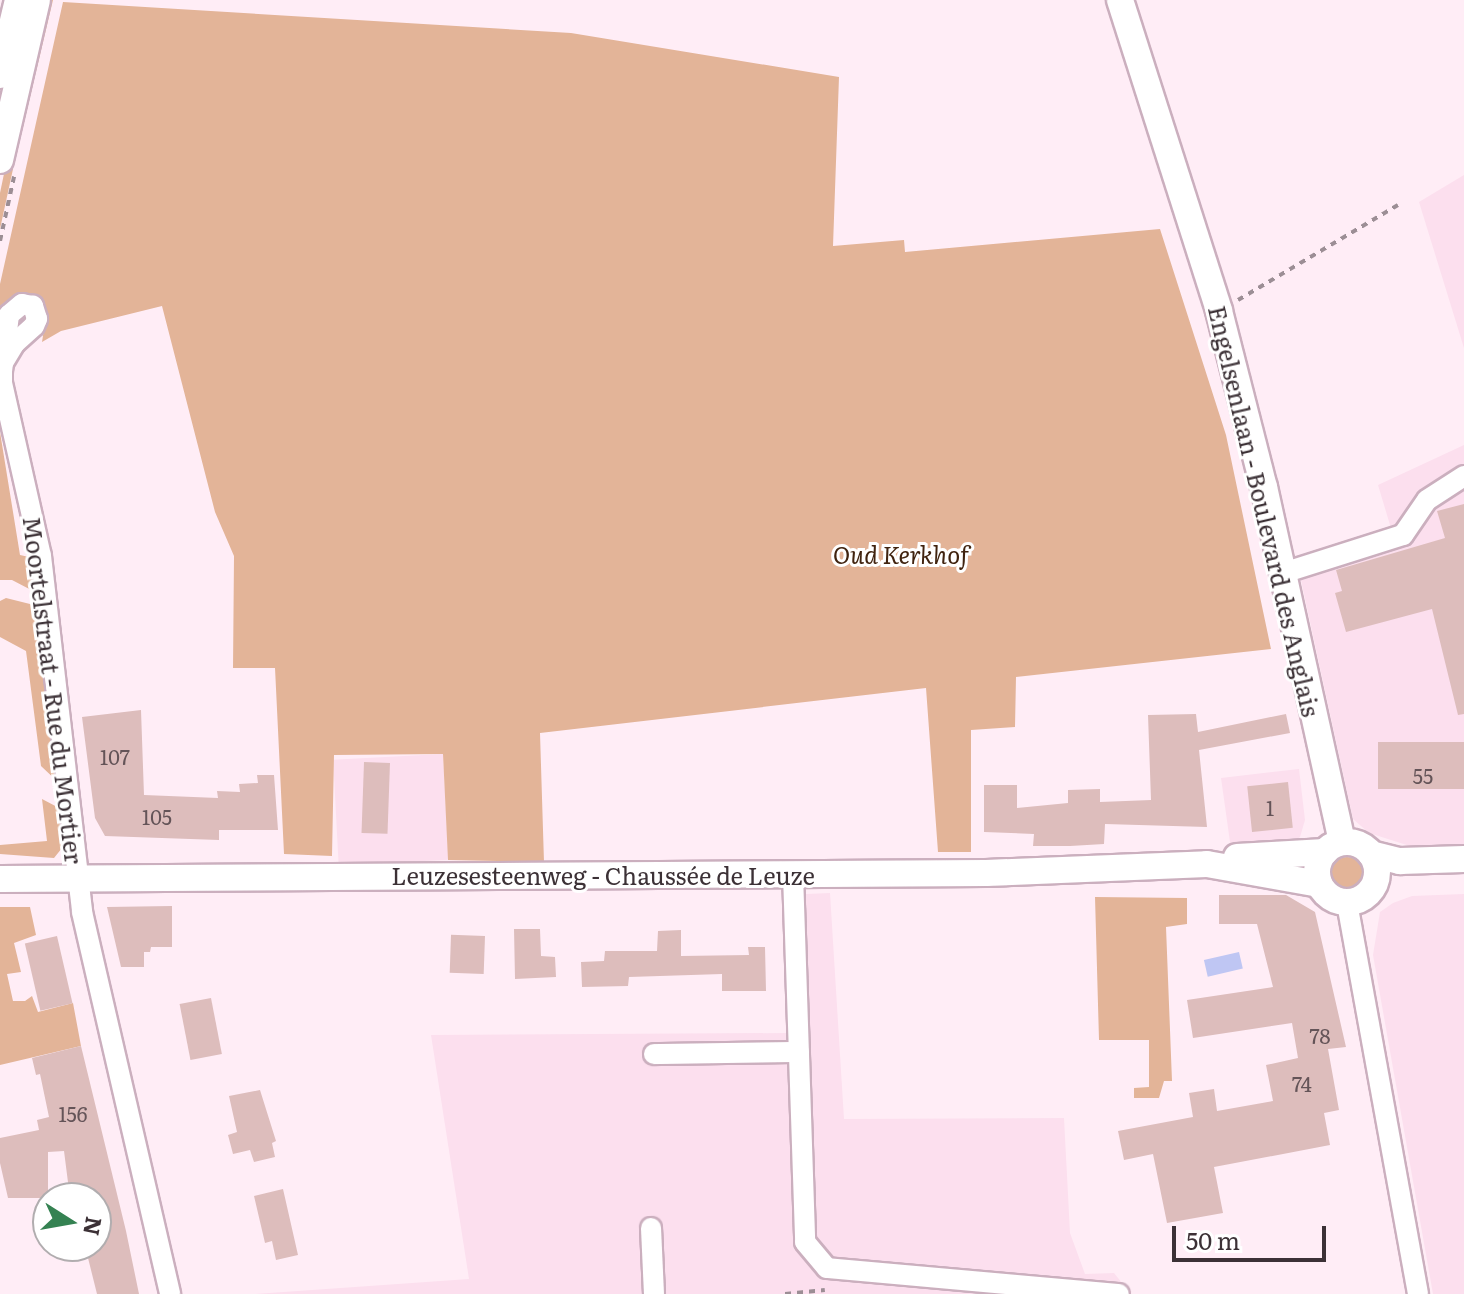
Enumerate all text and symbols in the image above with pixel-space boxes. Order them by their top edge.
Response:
street label: Engelsenlaan - Boulevard des Anglais [1204,303,1326,719]
street label: Moortelstraat - Rue du Mortier [18,515,90,865]
park label: Oud Kerkhof [833,540,969,568]
house number: 107 [100,744,130,768]
house number: 55 [1413,763,1433,787]
house number: 1 [1266,795,1274,819]
house number: 105 [142,804,172,828]
street label: Leuzesesteenweg - Chaussée de Leuze [391,861,815,889]
house number: 78 [1309,1023,1331,1047]
house number: 74 [1292,1071,1312,1095]
house number: 156 [58,1101,88,1125]
north arrow [32,1182,112,1262]
scale bar [1176,1210,1330,1260]
text: N [76,1214,112,1239]
text: 50 m [1186,1222,1240,1257]

